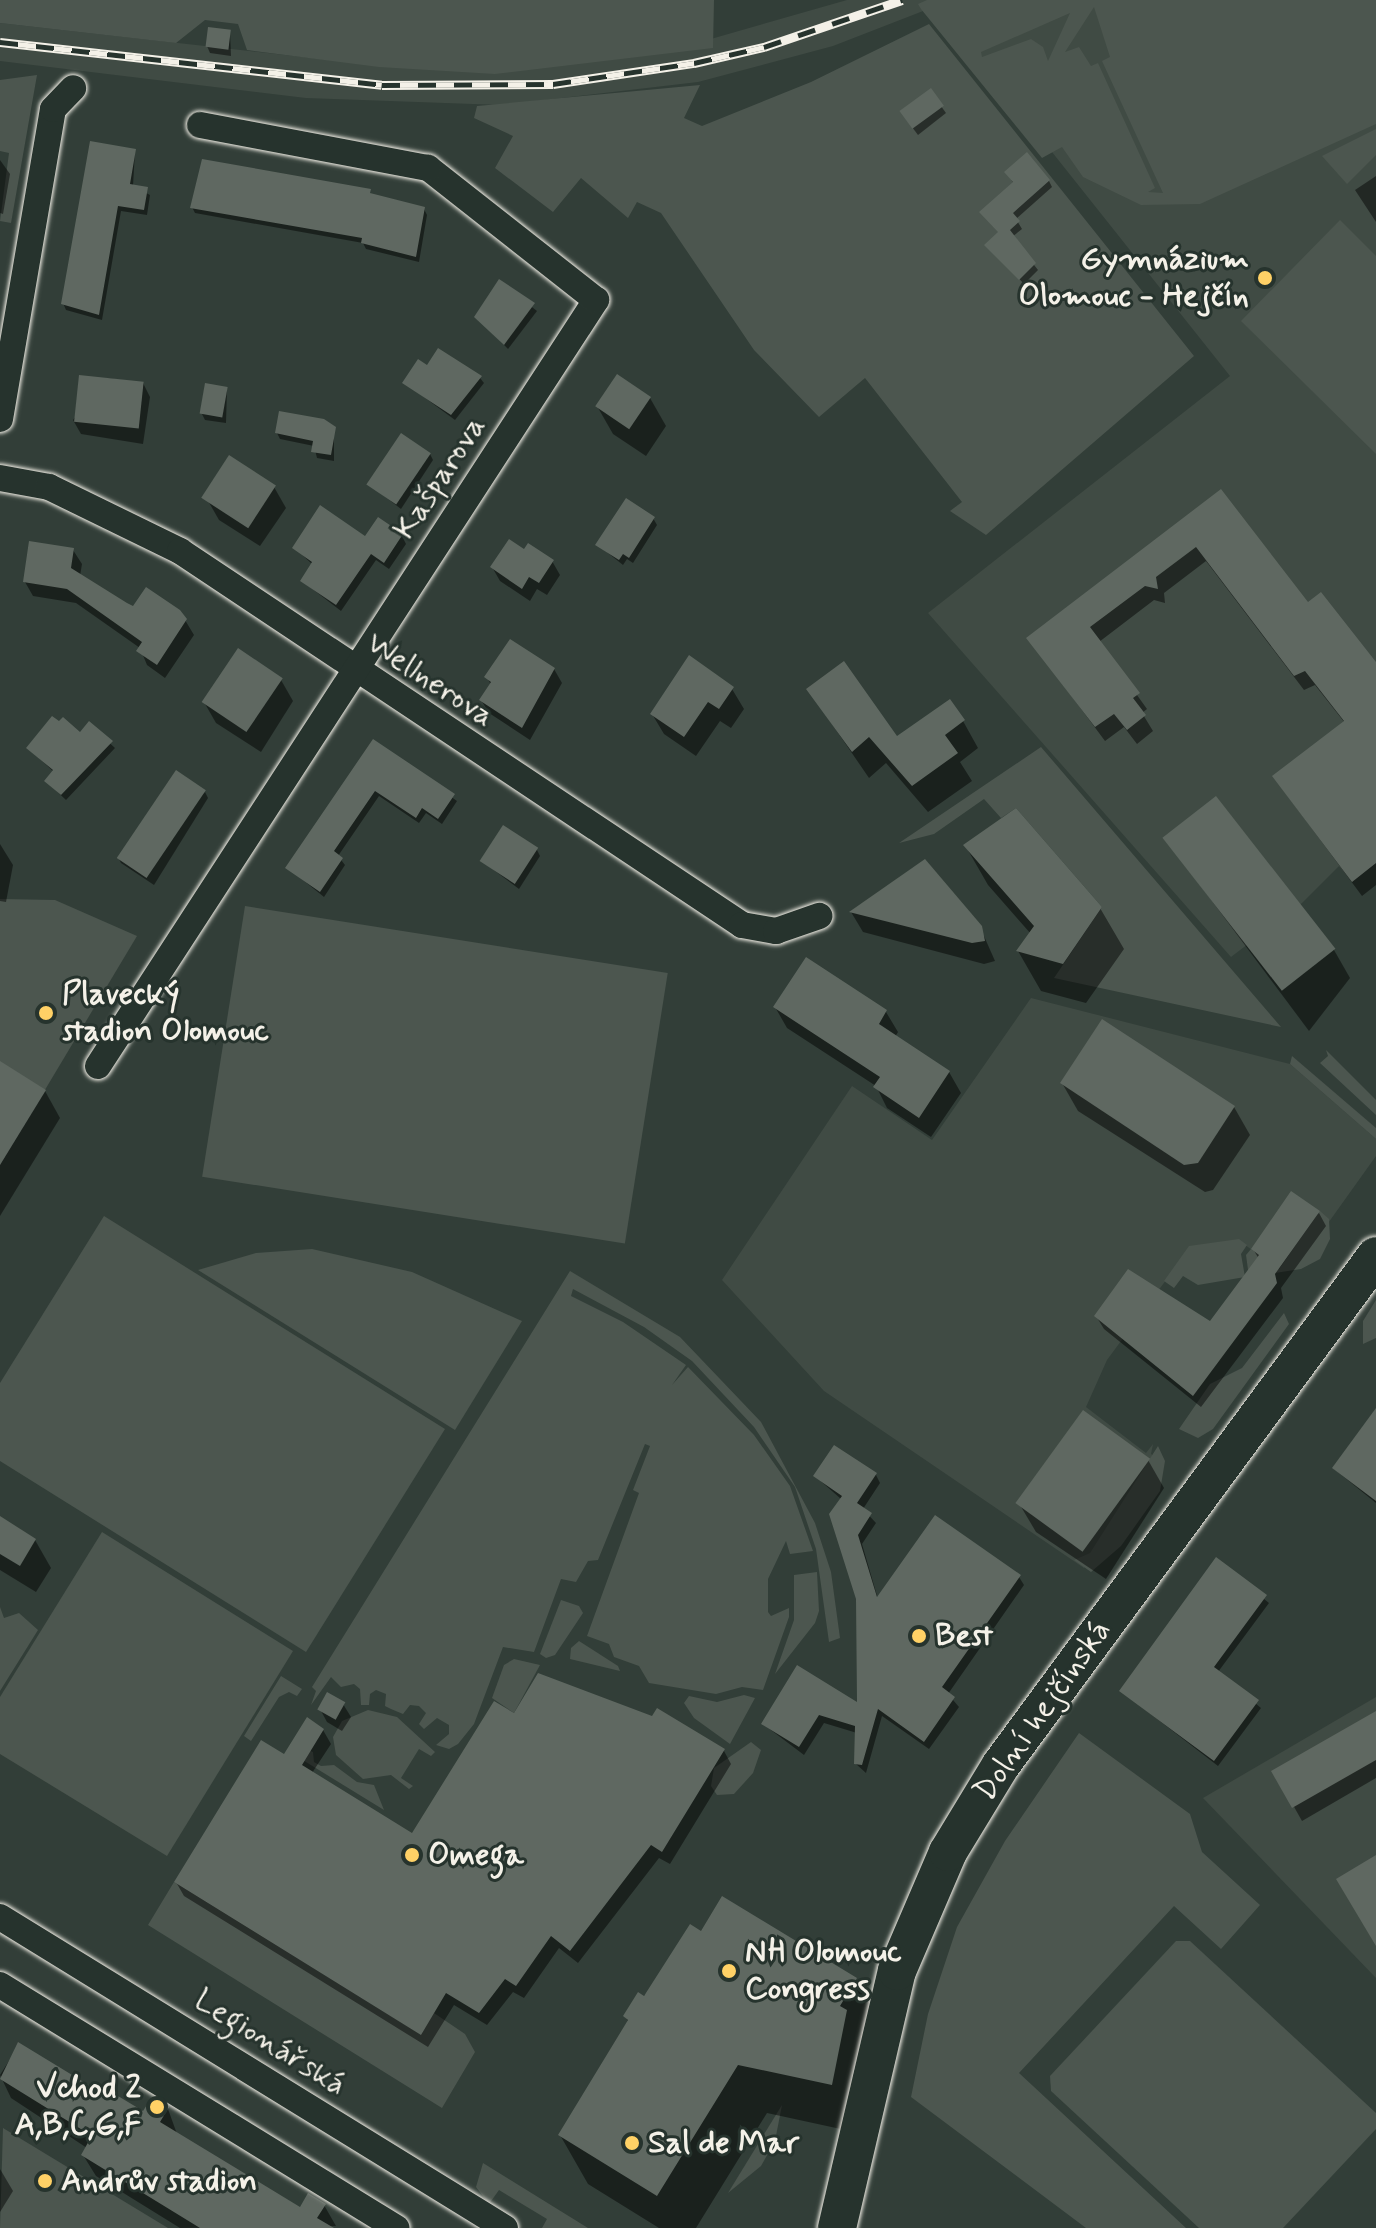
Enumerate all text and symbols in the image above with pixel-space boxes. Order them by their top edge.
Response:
place label: Gymnázium Olomouc - Hejčín [1018,241,1249,316]
marker: Gymnázium Olomouc - Hejčín [1256,269,1274,287]
street label: Kašparova [386,409,494,547]
street label: Wellnerova [359,624,501,736]
place label: Plavecký stadion Olomouc [62,976,274,1051]
marker: Plavecký stadion Olomouc [37,1004,55,1022]
street label: Dolní hejčínská [966,1613,1120,1809]
place label: Best [935,1617,993,1655]
marker: Best [910,1627,928,1645]
place label: Omega [428,1836,524,1874]
marker: Omega [403,1846,421,1864]
place label: NH Olomouc Congress [745,1934,906,2009]
marker: NH Olomouc Congress [720,1962,738,1980]
street label: Legionářská [187,1981,353,2105]
place label: Vchod 2 A,B,C,G,F [14,2070,141,2145]
marker: Vchod 2 A,B,C,G,F [148,2098,166,2116]
place label: Sal de Mar [648,2124,795,2162]
marker: Sal de Mar [623,2134,641,2152]
place label: Andrův stadion [61,2162,257,2200]
marker: Andrův stadion [36,2172,54,2190]

